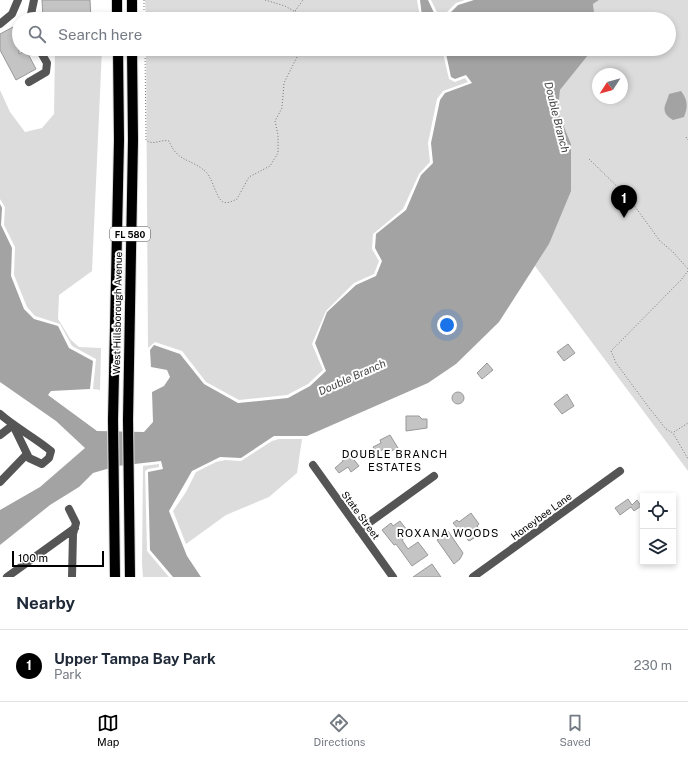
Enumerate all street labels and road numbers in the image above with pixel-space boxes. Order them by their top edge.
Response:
road number: FL 580 [110,227,150,241]
street label: West Hillsborough Avenue [110,251,124,374]
street label: State Street [339,489,383,542]
street label: Honeybee Lane [508,490,574,542]

